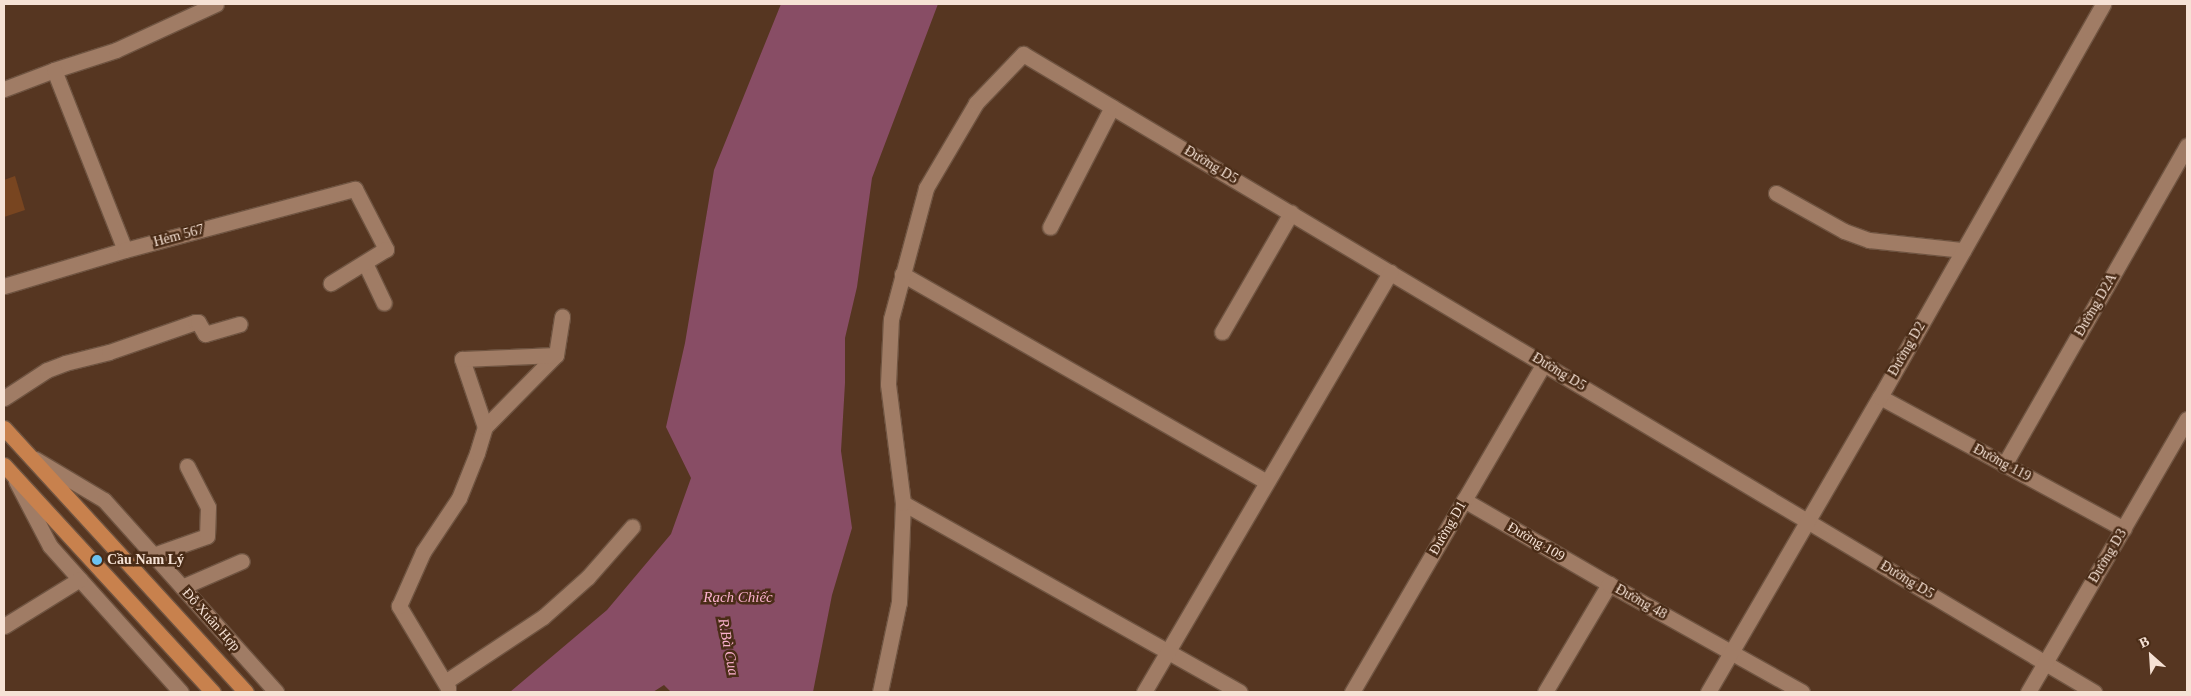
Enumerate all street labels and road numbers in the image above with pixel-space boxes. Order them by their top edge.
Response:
street label: Đường D5 [1181,142,1241,188]
street label: Hẻm 567 [152,221,206,251]
street label: Đường D2A [2071,271,2121,339]
street label: Đường D2 [1885,319,1929,379]
street label: Đường D5 [1529,349,1589,395]
street label: Đường 119 [1970,441,2034,485]
street label: Đường D1 [1426,498,1470,558]
street label: Đường 109 [1504,519,1568,565]
street label: Đường D3 [2085,526,2131,586]
street label: Đường D5 [1877,557,1937,603]
street label: Đường 48 [1612,581,1670,623]
street label: Đỗ Xuân Hợp [178,585,244,655]

